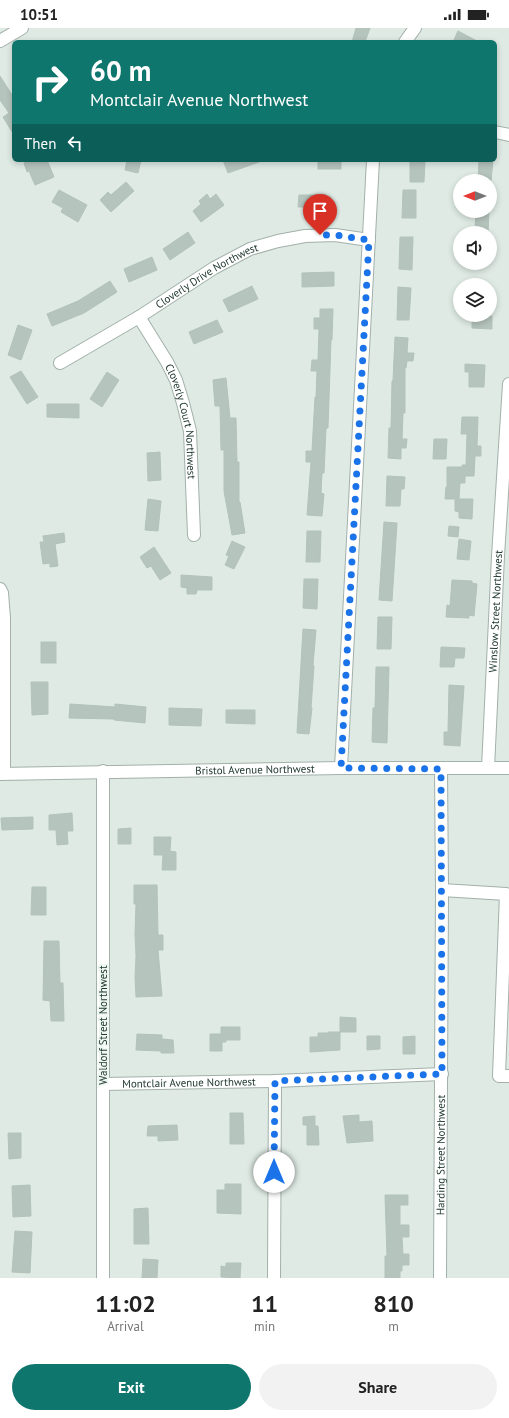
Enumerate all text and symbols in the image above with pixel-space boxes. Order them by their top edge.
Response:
text: 10:51 [20,5,58,24]
text: 60 m [90,52,151,89]
icon: right [24,56,76,108]
text: Montclair Avenue Northwest [90,88,308,111]
icon: left [64,132,86,154]
text: Then [24,134,56,153]
north arrow [453,174,497,218]
map controls [453,174,497,322]
pin [303,194,337,235]
icon: arrive [309,200,331,222]
button: sound [453,226,497,270]
street label: Cloverly Drive Northwest [153,240,260,311]
button: layers [453,278,497,322]
street label: Cloverly Court Northwest [162,361,199,480]
street label: Winslow Street Northwest [486,549,505,673]
street label: Bristol Avenue Northwest [195,761,315,778]
street label: Waldorf Street Northwest [96,965,110,1085]
street label: Montclair Avenue Northwest [122,1074,256,1091]
street label: Harding Street Northwest [433,1094,448,1215]
position arrow [253,1151,295,1193]
text: 11:02 [95,1288,156,1319]
text: 11 [251,1288,278,1319]
text: 810 [373,1288,414,1319]
text: Arrival [107,1318,144,1335]
text: min [254,1318,275,1335]
text: m [388,1318,399,1335]
button: Exit [12,1364,251,1410]
button: Share [259,1364,497,1410]

